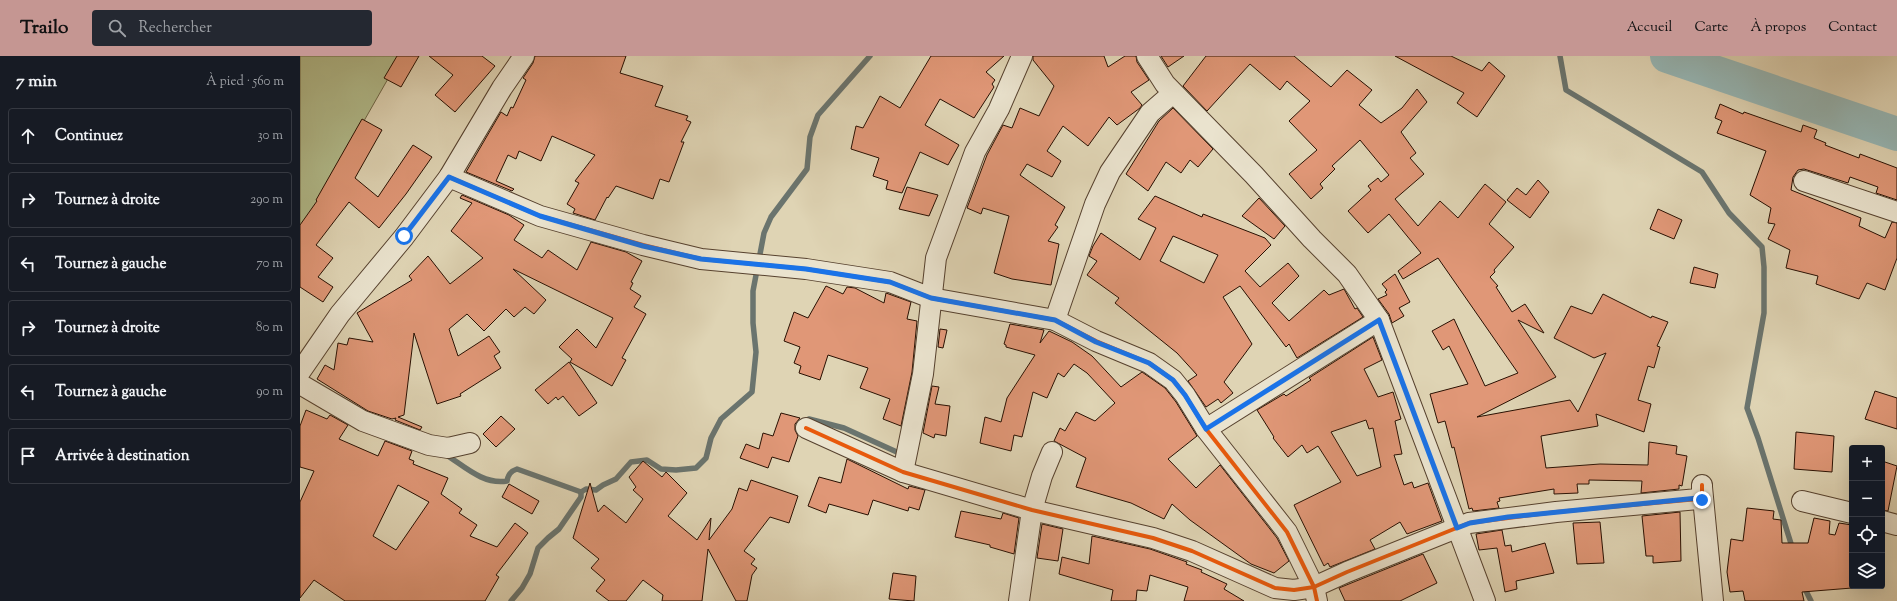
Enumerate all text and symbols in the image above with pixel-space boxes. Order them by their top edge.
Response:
search box [92,10,372,46]
text: Trailo [20,15,68,42]
icon: search [106,17,128,39]
text: Rechercher [138,18,212,39]
text: Accueil [1627,18,1672,38]
text: Carte [1694,18,1728,38]
text: À propos [1750,18,1806,38]
text: Contact [1828,18,1877,38]
text: 7 min [16,70,57,94]
text: À pied · 560 m [206,73,284,91]
icon: ahead [17,125,39,147]
text: Continuez [55,126,123,147]
text: 30 m [257,127,283,145]
icon: right [17,189,39,211]
text: Tournez à droite [55,190,160,211]
text: 290 m [250,191,283,209]
route start [395,227,413,245]
icon: left [17,253,39,275]
text: Tournez à gauche [55,254,166,275]
text: 70 m [256,255,283,273]
icon: right [17,317,39,339]
text: Tournez à droite [55,318,160,339]
text: 80 m [256,319,283,337]
icon: left [17,381,39,403]
text: Tournez à gauche [55,382,166,403]
text: 90 m [256,383,283,401]
icon: arrive [17,445,39,467]
map controls [1849,445,1885,589]
button: + [1849,445,1885,481]
text: Arrivée à destination [55,446,190,467]
button: − [1849,481,1885,517]
route end [1693,491,1711,509]
button: locate [1849,517,1885,553]
button: layers [1849,553,1885,589]

